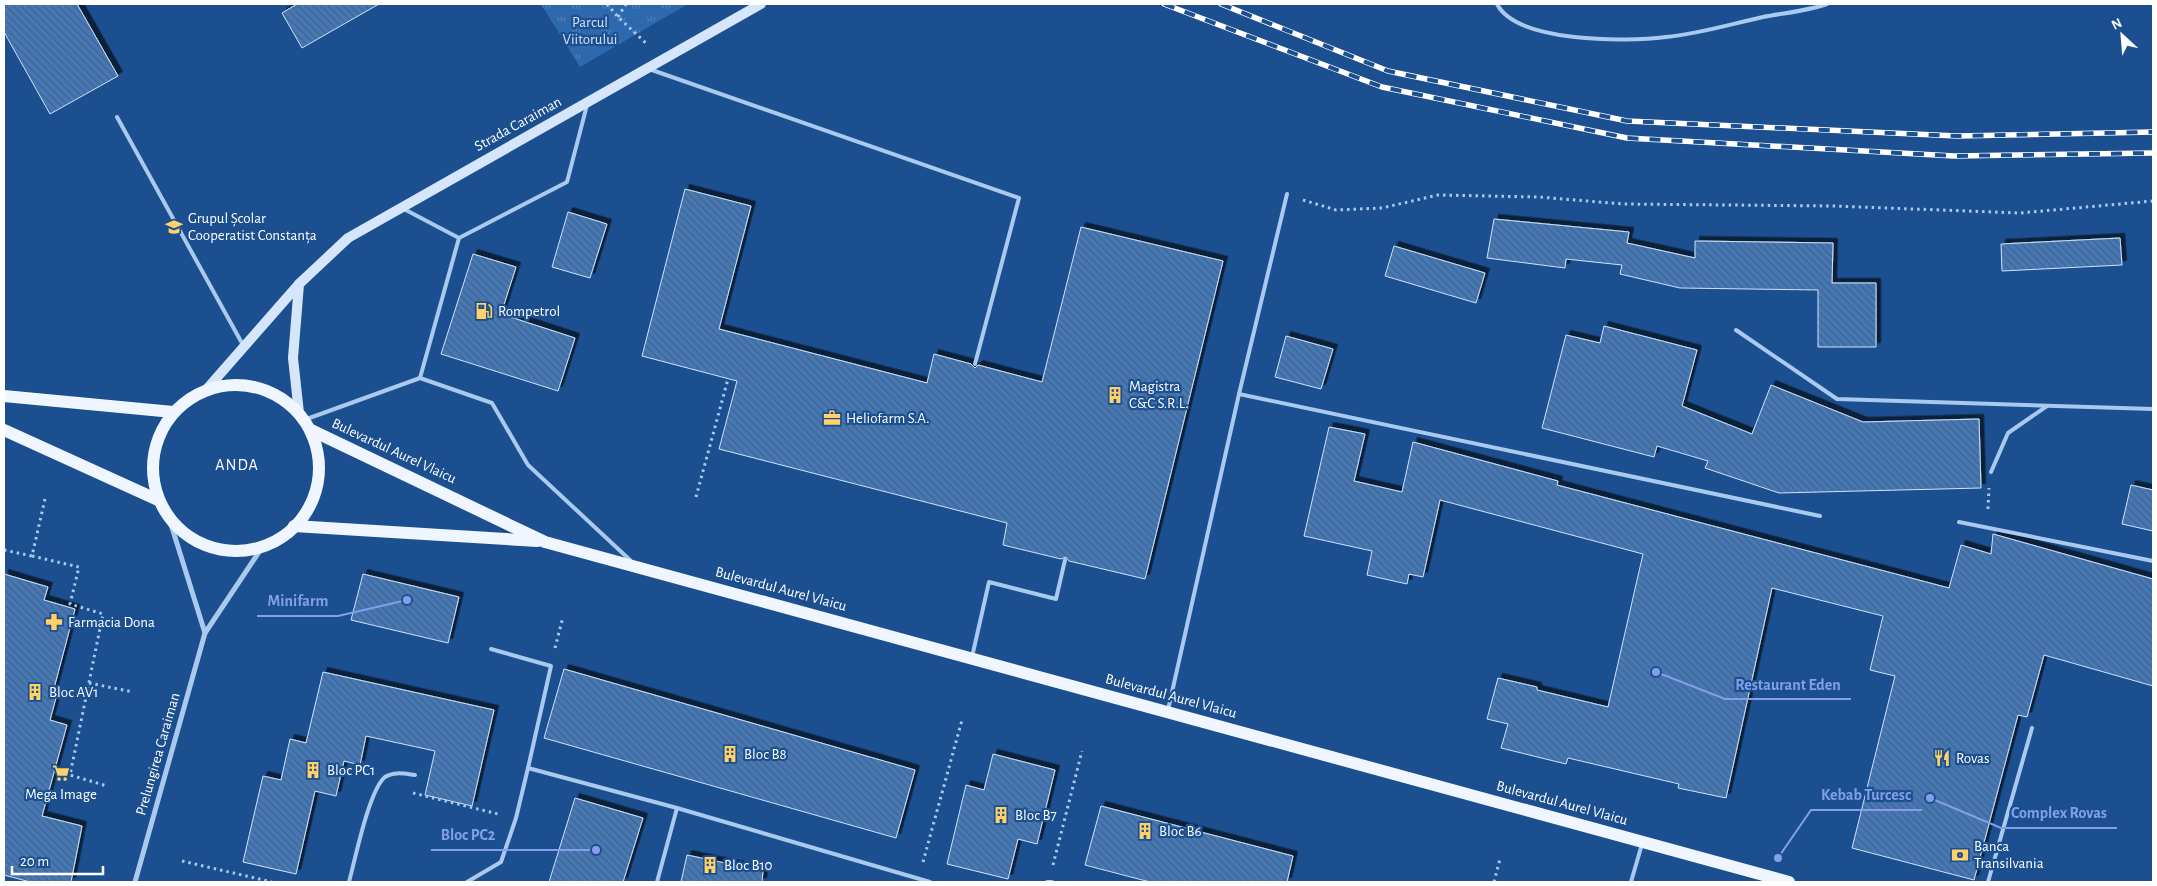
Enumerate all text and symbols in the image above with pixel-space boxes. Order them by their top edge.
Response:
north arrow [2097,10,2147,60]
park label: Parcul Viitorului [563,15,618,47]
text: N [2109,16,2124,33]
street label: Strada Caraiman [472,94,564,154]
place label: Grupul Școlar Cooperatist Constanța [188,211,317,244]
school or university icon: Grupul Școlar Cooperatist Constanța [164,217,184,237]
fuel station icon: Rompetrol [474,301,494,321]
place label: Rompetrol [498,304,560,319]
place label: Magistra C&C S.R.L. [1129,379,1189,411]
building icon: Magistra C&C S.R.L. [1105,385,1125,405]
office icon: Heliofarm S.A. [822,408,842,428]
place label: Heliofarm S.A. [846,411,929,426]
street label: Bulevardul Aurel Vlaicu [329,416,459,487]
district label: ANDA [215,457,259,473]
street label: Bulevardul Aurel Vlaicu [714,564,849,614]
callout: Minifarm [257,585,338,616]
text: Minifarm [268,593,328,609]
pharmacy icon: Farmacia Dona [44,612,64,632]
place label: Farmacia Dona [68,615,155,630]
callout: Restaurant Eden [1725,668,1851,699]
street label: Bulevardul Aurel Vlaicu [1104,671,1239,721]
text: Restaurant Eden [1735,677,1841,693]
building icon: Bloc AV1 [25,682,45,702]
place label: Bloc AV1 [49,685,98,700]
street label: Prelungirea Caraiman [133,691,183,817]
building icon: Bloc B8 [720,744,740,764]
place label: Bloc B8 [744,747,787,762]
restaurant icon: Rovas [1932,748,1952,768]
place label: Rovas [1956,751,1990,766]
building icon: Bloc PC1 [303,760,323,780]
supermarket icon: Mega Image [51,763,71,783]
place label: Bloc PC1 [327,763,375,778]
street label: Bulevardul Aurel Vlaicu [1495,778,1630,828]
callout: Kebab Turcesc [1811,779,1922,810]
place label: Mega Image [25,787,97,802]
text: Kebab Turcesc [1821,787,1911,803]
callout: Complex Rovas [2001,797,2117,828]
building icon: Bloc B7 [991,805,1011,825]
text: Complex Rovas [2011,805,2107,821]
place label: Bloc B7 [1015,808,1057,823]
callout: Bloc PC2 [431,819,506,850]
building icon: Bloc B6 [1135,821,1155,841]
place label: Bloc B6 [1159,824,1201,839]
text: Bloc PC2 [441,827,496,843]
place label: Banca Transilvania [1974,839,2044,871]
scale bar [12,844,104,876]
bank icon: Banca Transilvania [1950,845,1970,865]
text: 20 m [20,854,49,869]
building icon: Bloc B10 [700,855,720,875]
place label: Bloc B10 [724,858,773,873]

